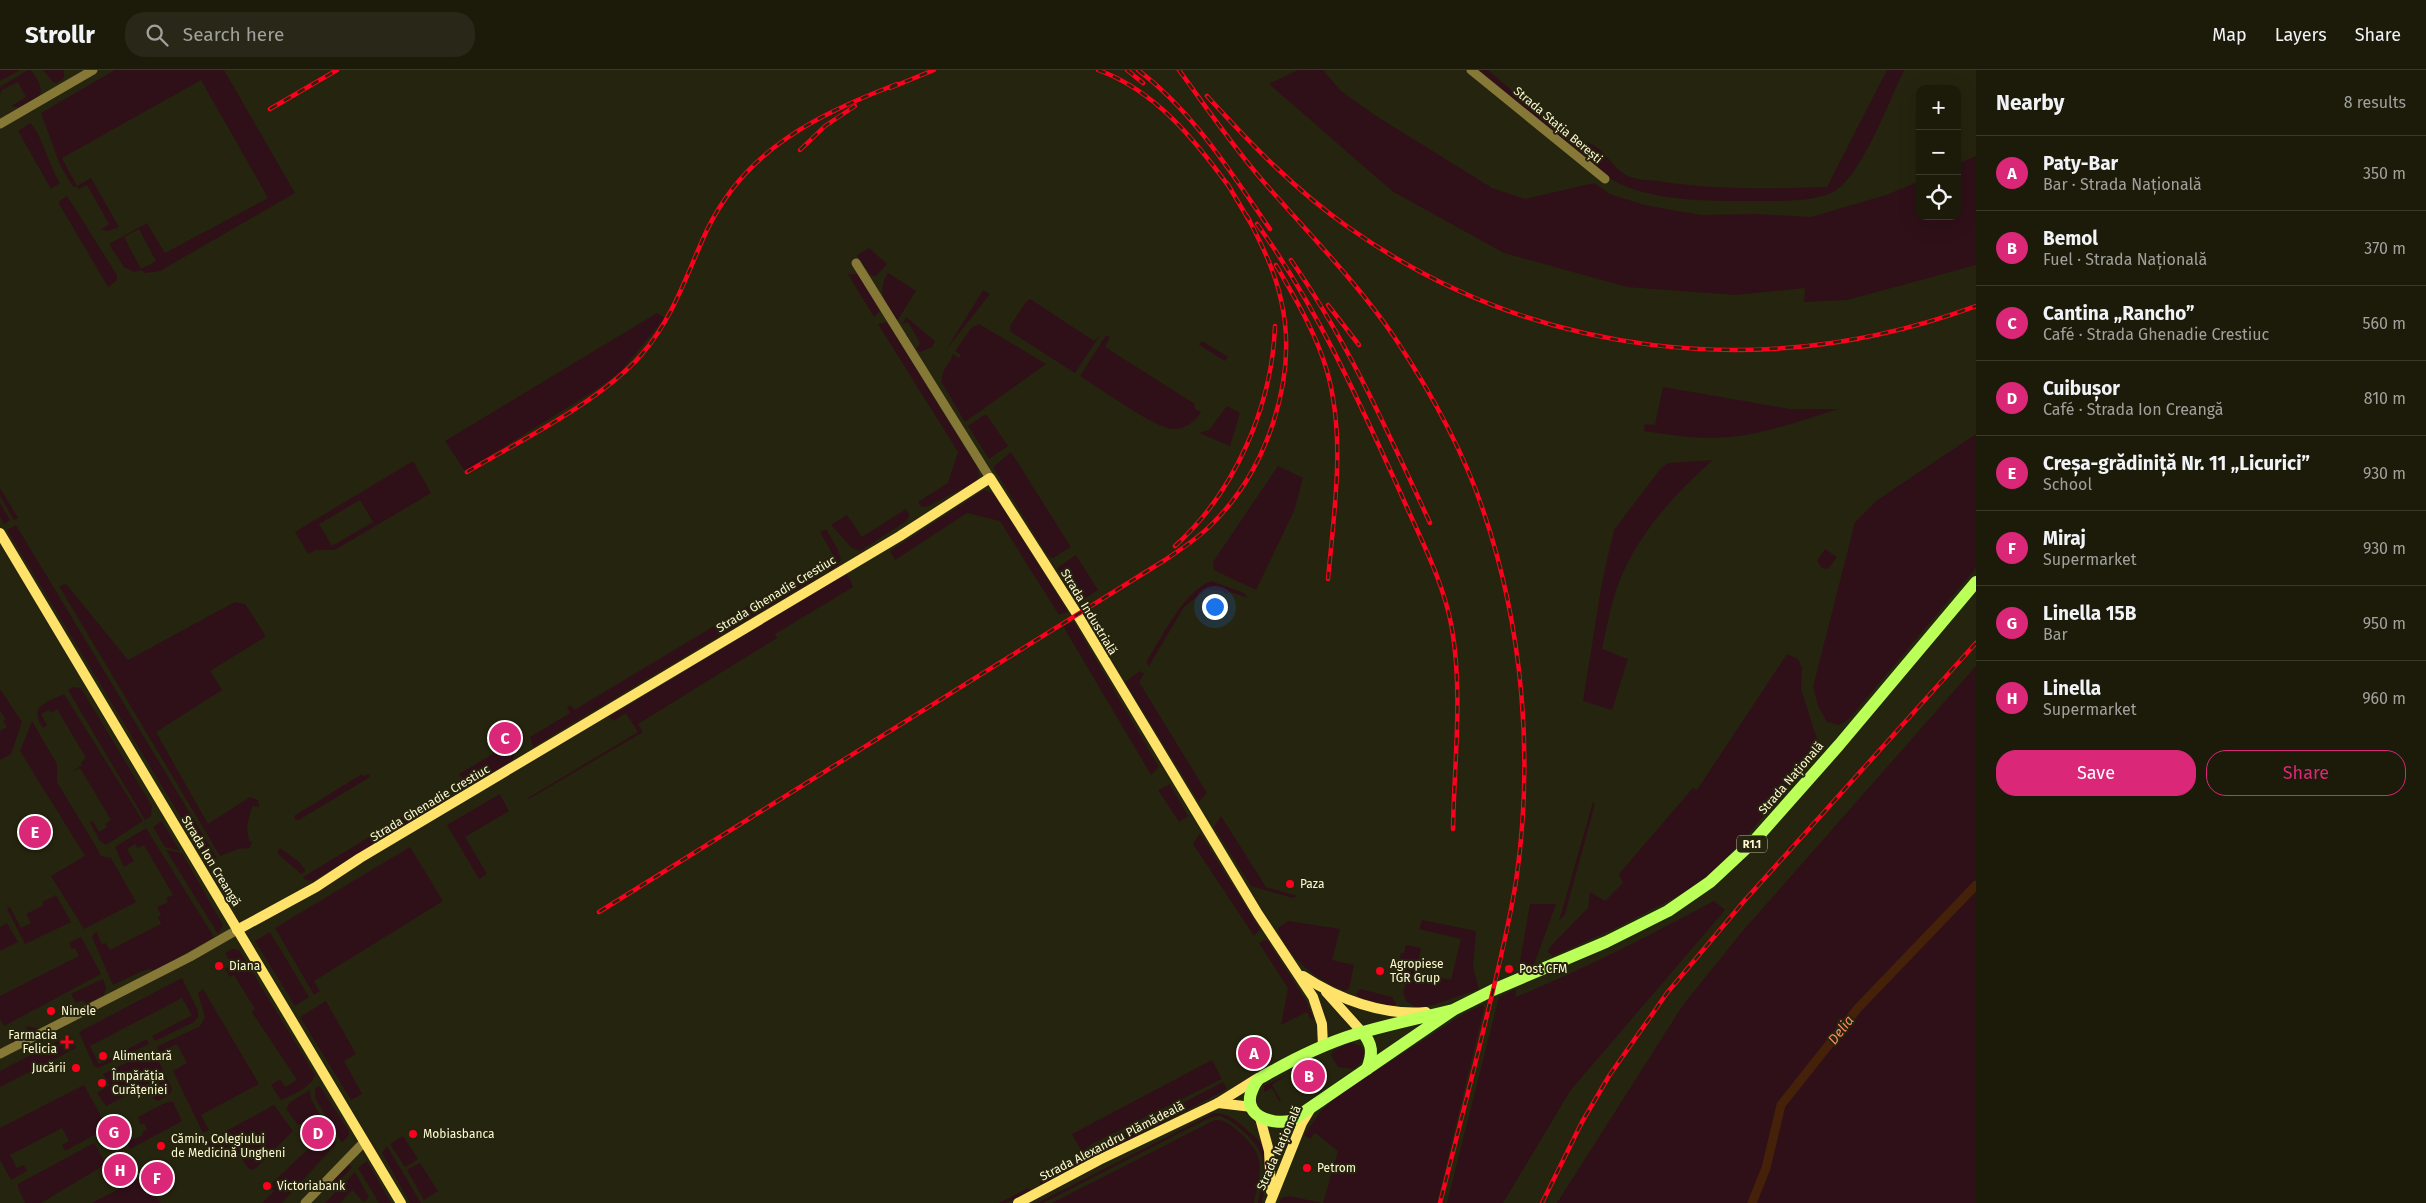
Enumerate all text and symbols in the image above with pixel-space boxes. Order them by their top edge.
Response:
search box [125,12,475,57]
text: Strollr [25,21,95,49]
icon: search [143,21,171,49]
text: Search here [183,23,284,46]
text: Map [2212,24,2247,46]
text: Layers [2275,24,2327,46]
text: Share [2355,24,2401,46]
street label: Strada Stația Berești [1510,84,1605,167]
map controls [1916,85,1961,220]
button: + [1916,85,1961,130]
text: Nearby [1996,90,2064,116]
text: 8 results [2344,93,2406,112]
button: − [1916,130,1961,175]
text: Paty-Bar [2043,152,2118,175]
text: A [2007,164,2017,183]
text: 350 m [2363,164,2406,183]
button: locate [1916,175,1961,220]
text: Bar · Strada Națională [2043,175,2202,194]
text: Bemol [2043,227,2098,250]
text: B [2007,239,2017,258]
text: 370 m [2364,239,2406,258]
text: Fuel · Strada Națională [2043,250,2207,269]
text: Cantina „Rancho” [2043,302,2195,325]
text: C [2007,314,2017,333]
text: 560 m [2363,314,2406,333]
text: Café · Strada Ghenadie Crestiuc [2043,325,2269,344]
text: Cuibușor [2043,377,2120,400]
text: D [2007,389,2017,408]
text: 810 m [2364,389,2406,408]
text: Café · Strada Ion Creangă [2043,400,2224,419]
text: Creșa-grădiniță Nr. 11 „Licurici” [2043,452,2310,475]
text: E [2008,464,2016,483]
text: 930 m [2363,464,2406,483]
text: School [2043,475,2092,494]
text: Miraj [2043,527,2086,550]
text: F [2008,539,2016,558]
text: 930 m [2363,539,2406,558]
text: Supermarket [2043,550,2137,569]
street label: Strada Ghenadie Crestiuc [714,553,838,635]
street label: Strada Industrială [1058,567,1120,657]
your location [1202,594,1228,620]
text: Linella 15B [2043,602,2136,625]
text: G [2007,614,2017,633]
text: 950 m [2363,614,2406,633]
text: Bar [2043,625,2068,644]
text: Linella [2043,677,2101,700]
text: H [2007,689,2017,708]
text: 960 m [2362,689,2406,708]
text: Supermarket [2043,700,2137,719]
pin: C [489,719,521,757]
street label: Strada Națională [1756,739,1827,818]
button: Save [1996,750,2196,796]
button: Share [2206,750,2406,796]
street label: Strada Ghenadie Crestiuc [368,762,492,844]
pin: E [19,813,51,851]
street label: Strada Ion Creangă [179,813,243,909]
road number: R1.1 [1737,836,1767,852]
place label: Paza [1300,877,1324,891]
marker: Paza [1284,878,1296,890]
place label: Agropiese TGR Grup [1390,957,1444,985]
place label: Diana [229,959,260,973]
marker: Diana [213,960,225,972]
place label: Post CFM [1519,962,1567,976]
marker: Post CFM [1503,963,1515,975]
marker: Agropiese TGR Grup [1374,965,1386,977]
place label: Ninele [61,1004,96,1018]
marker: Ninele [45,1005,57,1017]
water label: Delia [1824,1012,1858,1048]
place label: Farmacia Felicia [8,1028,57,1056]
pin: A [1238,1034,1270,1072]
marker: Farmacia Felicia [61,1036,73,1048]
place label: Alimentară [113,1049,172,1063]
marker: Alimentară [97,1050,109,1062]
pin: B [1293,1057,1325,1095]
place label: Jucării [32,1061,66,1075]
marker: Jucării [70,1062,82,1074]
place label: Împărăția Curățeniei [111,1068,167,1098]
marker: Împărăția Curățeniei [96,1077,108,1089]
street label: Strada Alexandru Plămădeală [1038,1098,1186,1184]
street label: Strada Națională [1254,1103,1305,1193]
pin: G [98,1113,130,1151]
pin: D [302,1114,334,1152]
place label: Mobiasbanca [423,1127,495,1141]
marker: Mobiasbanca [407,1128,419,1140]
place label: Cămin, Colegiului de Medicină Ungheni [171,1132,285,1160]
marker: Cămin, Colegiului de Medicină Ungheni [155,1140,167,1152]
pin: H [104,1151,136,1189]
pin: F [141,1159,173,1197]
place label: Petrom [1317,1161,1356,1175]
marker: Petrom [1301,1162,1313,1174]
place label: Victoriabank [277,1179,346,1193]
marker: Victoriabank [261,1180,273,1192]

